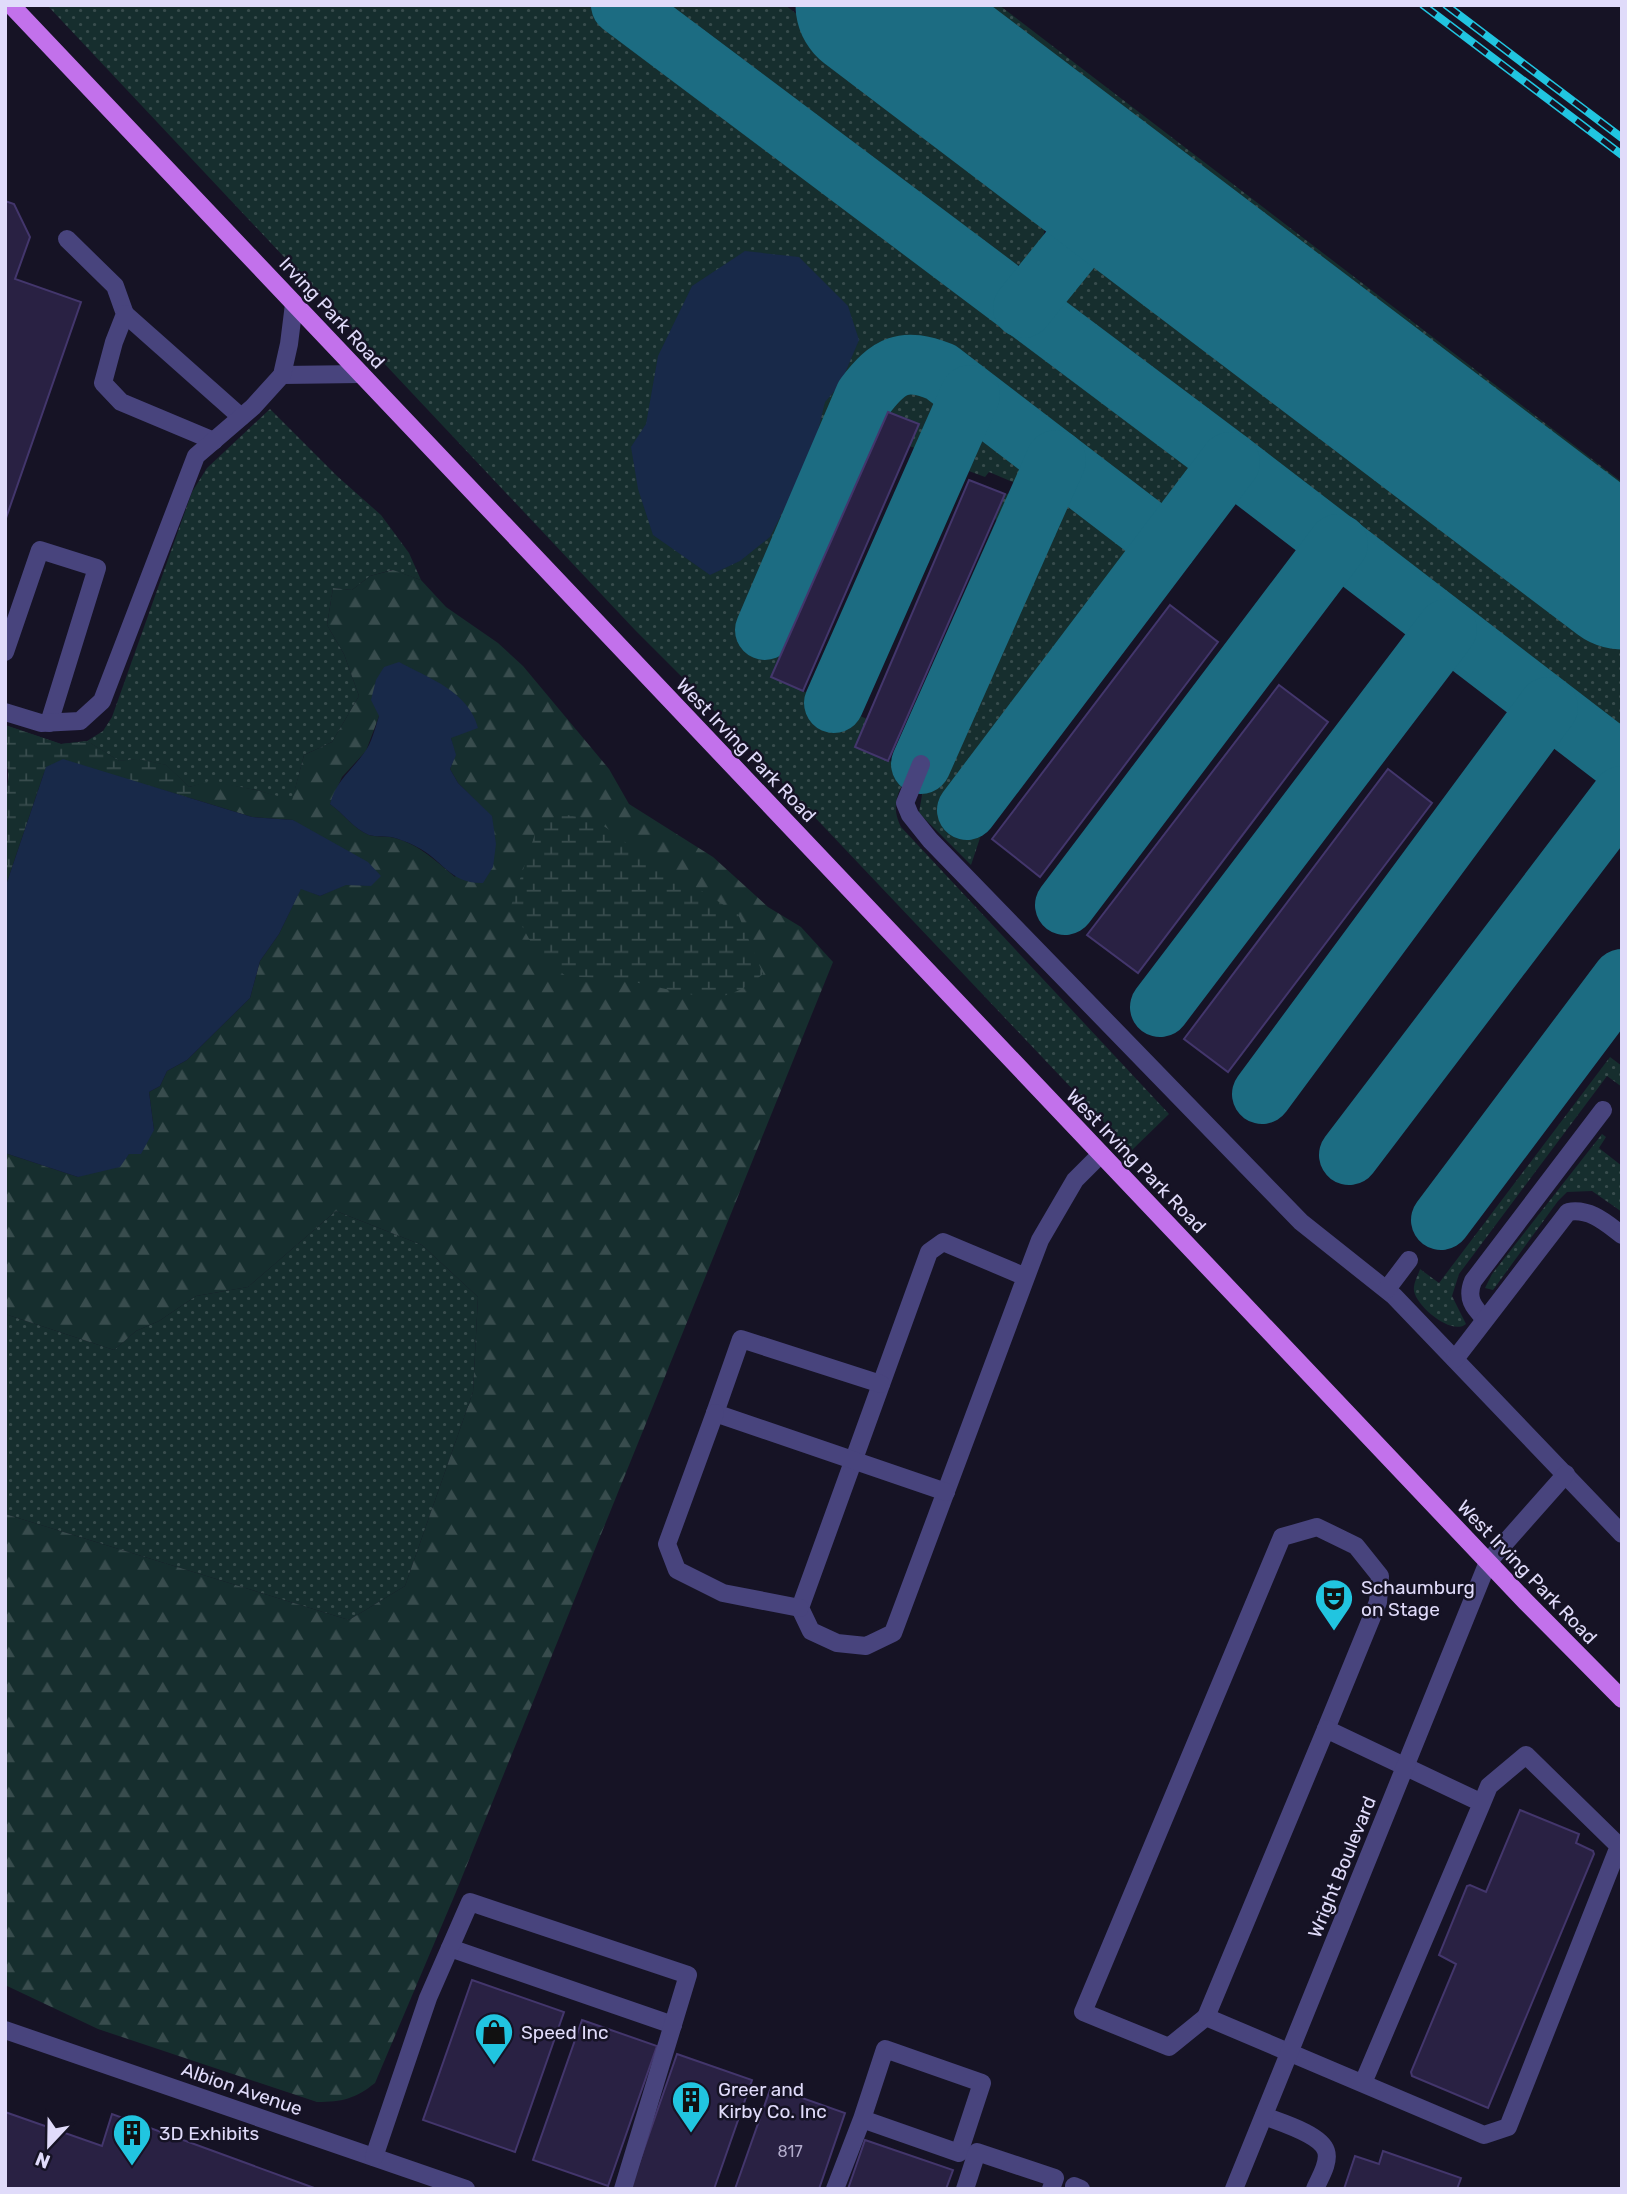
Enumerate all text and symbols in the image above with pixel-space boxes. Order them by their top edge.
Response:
street label: Irving Park Road [274,252,390,374]
street label: West Irving Park Road [671,673,821,827]
street label: West Irving Park Road [1061,1084,1211,1238]
street label: West Irving Park Road [1452,1495,1602,1649]
place label: Schaumburg on Stage [1361,1576,1475,1621]
theatre icon: Schaumburg on Stage [1313,1577,1355,1632]
street label: Wright Boulevard [1303,1793,1381,1941]
shop icon: Speed Inc [473,2011,515,2066]
place label: Speed Inc [521,2021,609,2044]
street label: Albion Avenue [179,2058,305,2120]
place label: Greer and Kirby Co. Inc [718,2078,827,2123]
building icon: Greer and Kirby Co. Inc [670,2079,712,2134]
north arrow [14,2110,84,2180]
building icon: 3D Exhibits [111,2112,153,2167]
place label: 3D Exhibits [159,2122,259,2145]
house number: 817 [777,2142,803,2161]
text: N [32,2147,53,2174]

